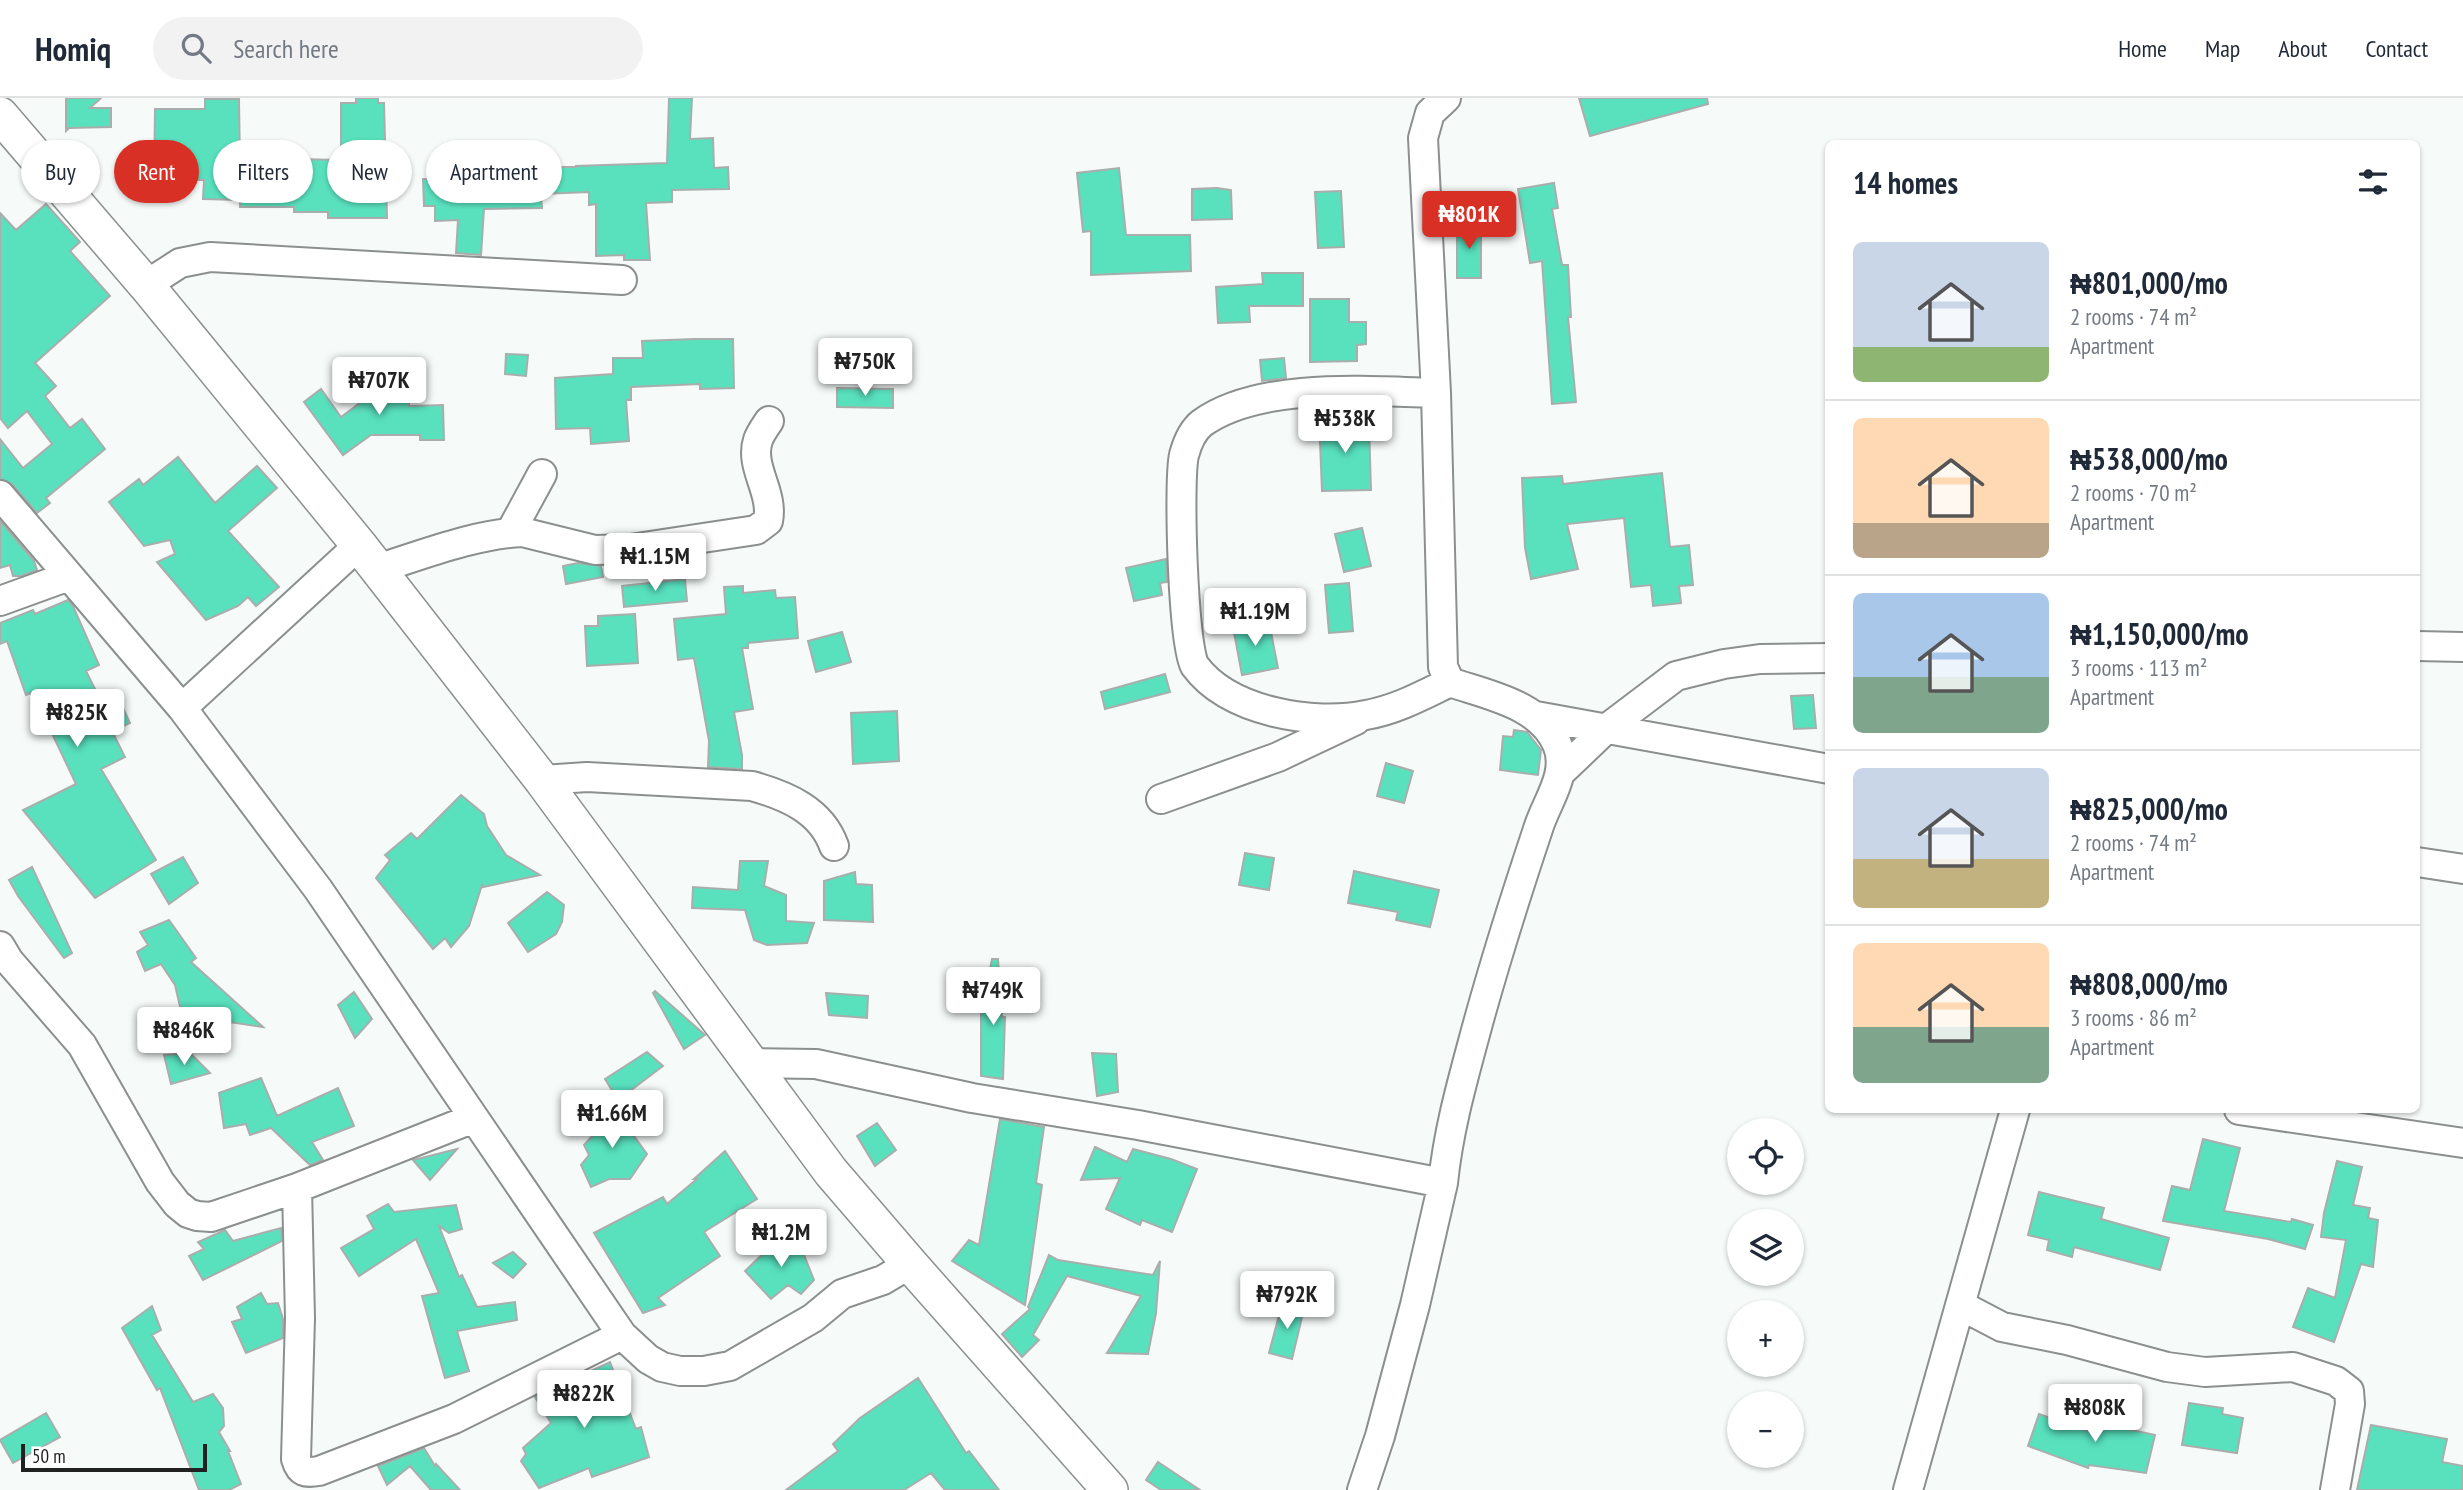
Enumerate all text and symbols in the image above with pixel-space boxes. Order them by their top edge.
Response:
search box [153,17,643,80]
text: Homiq [35,27,111,70]
icon: search [177,29,215,67]
text: Search here [233,32,339,65]
text: Home [2118,33,2167,64]
text: Map [2205,33,2240,64]
text: About [2278,33,2327,64]
text: Contact [2365,33,2428,64]
chip: Buy [21,140,100,203]
chip: Rent [114,140,199,203]
chip: Filters [213,140,313,203]
chip: New [327,140,412,203]
chip: Apartment [426,140,562,203]
text: 14 homes [1853,163,1958,202]
icon: filters [2354,163,2392,201]
pin: ₦801K [1420,192,1518,251]
text: ₦801K [1438,199,1500,228]
text: ₦801,000/mo [2070,263,2228,302]
icon: home [1909,270,1993,354]
text: 2 rooms · 74 m² [2070,302,2197,331]
text: Apartment [2070,331,2154,360]
pin: ₦750K [816,338,914,398]
text: ₦750K [834,346,896,375]
pin: ₦707K [330,358,428,417]
text: ₦707K [348,365,410,394]
pin: ₦538K [1296,396,1394,455]
text: ₦538K [1314,403,1376,432]
text: ₦538,000/mo [2070,439,2228,478]
icon: home [1909,446,1993,530]
text: 2 rooms · 70 m² [2070,478,2197,507]
text: Apartment [2070,507,2154,536]
pin: ₦1.15M [598,533,712,593]
text: ₦1.15M [620,541,690,570]
pin: ₦1.19M [1198,588,1312,648]
text: ₦1.19M [1220,596,1290,625]
text: ₦1,150,000/mo [2070,614,2249,653]
icon: home [1909,621,1993,705]
text: 3 rooms · 113 m² [2070,653,2207,682]
text: Apartment [2070,682,2154,711]
pin: ₦825K [28,690,126,749]
text: ₦825K [46,697,108,726]
text: ₦825,000/mo [2070,789,2228,828]
icon: home [1909,796,1993,880]
text: 2 rooms · 74 m² [2070,828,2197,857]
text: Apartment [2070,857,2154,886]
text: ₦808,000/mo [2070,964,2228,1003]
pin: ₦749K [944,968,1042,1027]
icon: home [1909,971,1993,1055]
text: ₦749K [962,975,1024,1004]
text: 3 rooms · 86 m² [2070,1003,2197,1032]
pin: ₦846K [135,1007,233,1067]
text: ₦846K [153,1015,215,1044]
text: Apartment [2070,1032,2154,1061]
pin: ₦1.66M [555,1090,669,1150]
text: ₦1.66M [577,1098,647,1127]
map controls [1727,1118,1804,1468]
button: locate [1727,1118,1804,1195]
button: layers [1727,1209,1804,1286]
pin: ₦1.2M [732,1210,830,1269]
text: ₦1.2M [752,1217,810,1246]
pin: ₦792K [1238,1272,1336,1331]
text: ₦792K [1256,1279,1318,1308]
button: + [1727,1300,1804,1377]
pin: ₦822K [535,1370,633,1430]
text: ₦822K [553,1378,615,1407]
pin: ₦808K [2046,1384,2144,1444]
button: − [1727,1391,1804,1468]
text: ₦808K [2064,1392,2126,1421]
scale bar [21,1441,206,1473]
text: 50 m [32,1444,66,1468]

